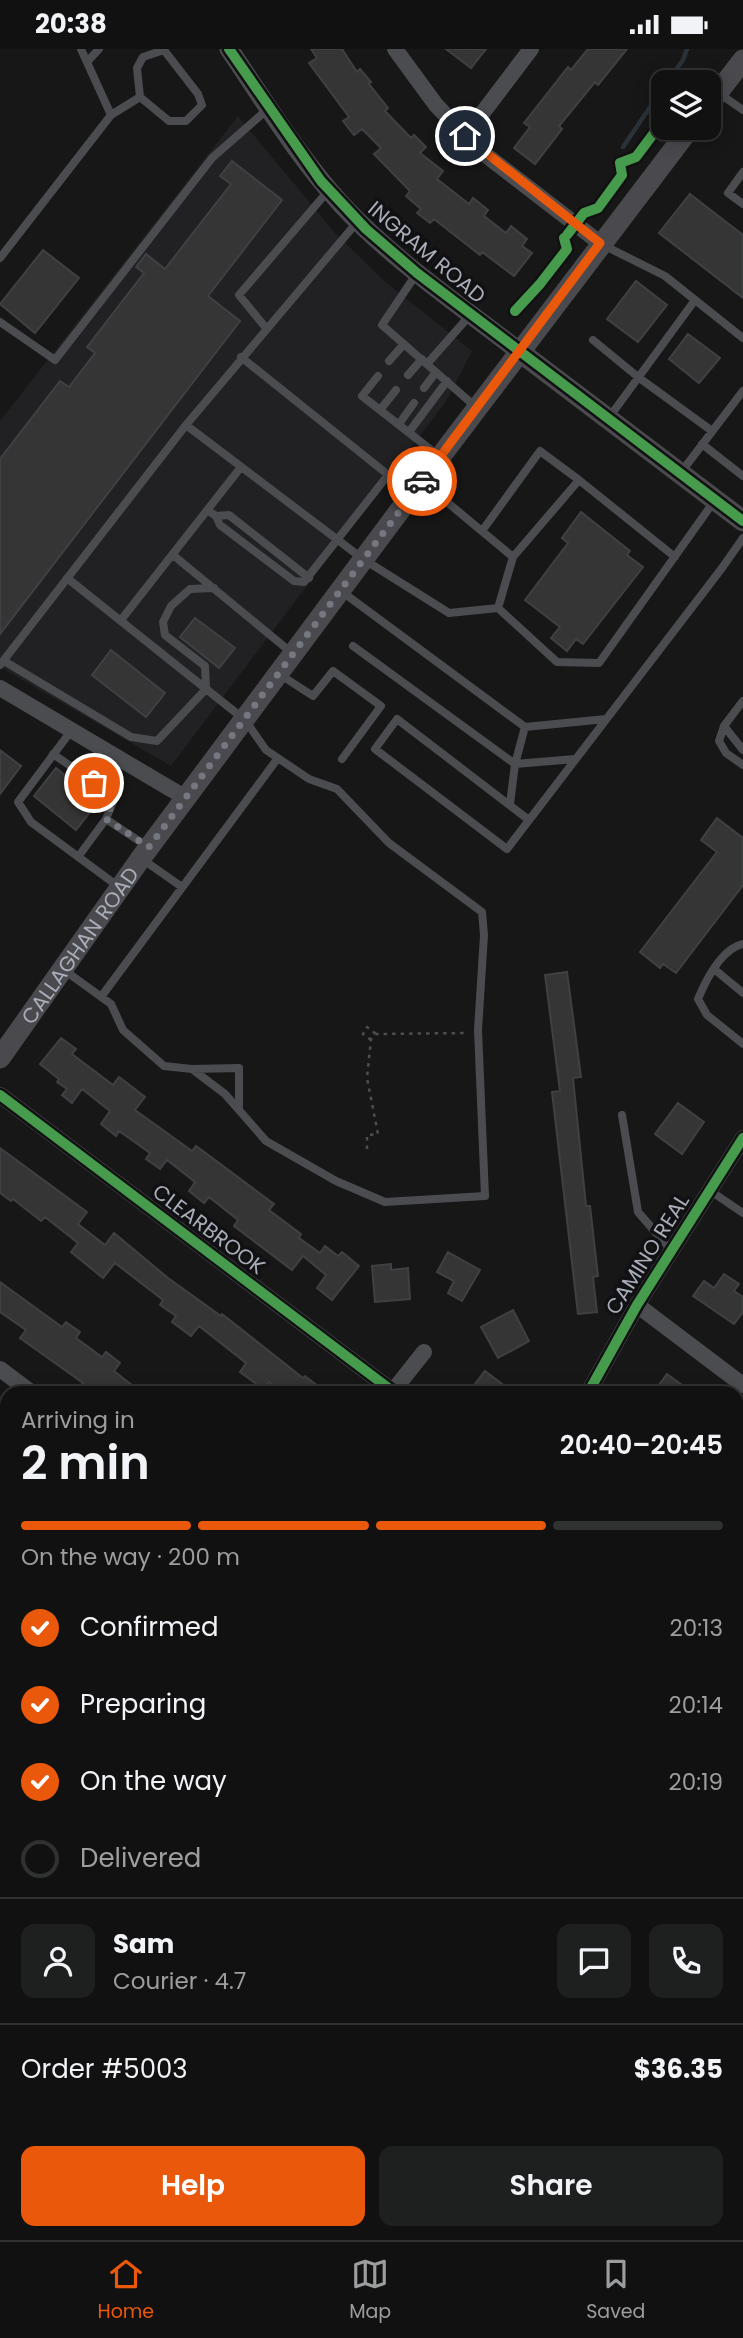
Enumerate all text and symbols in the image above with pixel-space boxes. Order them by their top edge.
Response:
text: 20:38 [35,6,107,42]
map controls [651,70,721,140]
button: layers [651,70,721,140]
pin [435,106,495,166]
icon: home [446,117,484,155]
street label: INGRAM ROAD [362,194,492,310]
courier [387,446,457,516]
icon: car [403,462,441,500]
pin [64,753,124,813]
icon: bag [75,764,113,802]
street label: CALLAGHAN ROAD [14,861,145,1030]
street label: CLEARBROOK [147,1177,272,1281]
street label: CAMINO REAL [598,1188,696,1320]
text: Arriving in [21,1404,135,1436]
text: 20:40–20:45 [560,1427,723,1463]
text: 2 min [21,1431,150,1495]
text: On the way · 200 m [21,1541,240,1573]
icon: check [21,1609,59,1647]
text: Confirmed [80,1609,218,1645]
text: 20:13 [670,1612,723,1644]
icon: check [21,1686,59,1724]
text: Preparing [80,1686,206,1722]
text: 20:14 [669,1689,723,1721]
icon: check [21,1763,59,1801]
text: On the way [80,1763,227,1799]
text: 20:19 [669,1766,723,1798]
text: Delivered [80,1840,201,1876]
button: person [21,1924,95,1998]
button: chat [557,1924,631,1998]
button: phone [649,1924,723,1998]
text: Sam [113,1926,174,1962]
text: Courier · 4.7 [113,1965,246,1997]
text: Order #5003 [21,2051,188,2087]
text: $36.35 [634,2051,723,2087]
button: Help [21,2146,365,2226]
button: Share [379,2146,723,2226]
tab: Home [97,2255,154,2326]
tab: Map [349,2255,391,2326]
tab: Saved [586,2255,645,2326]

